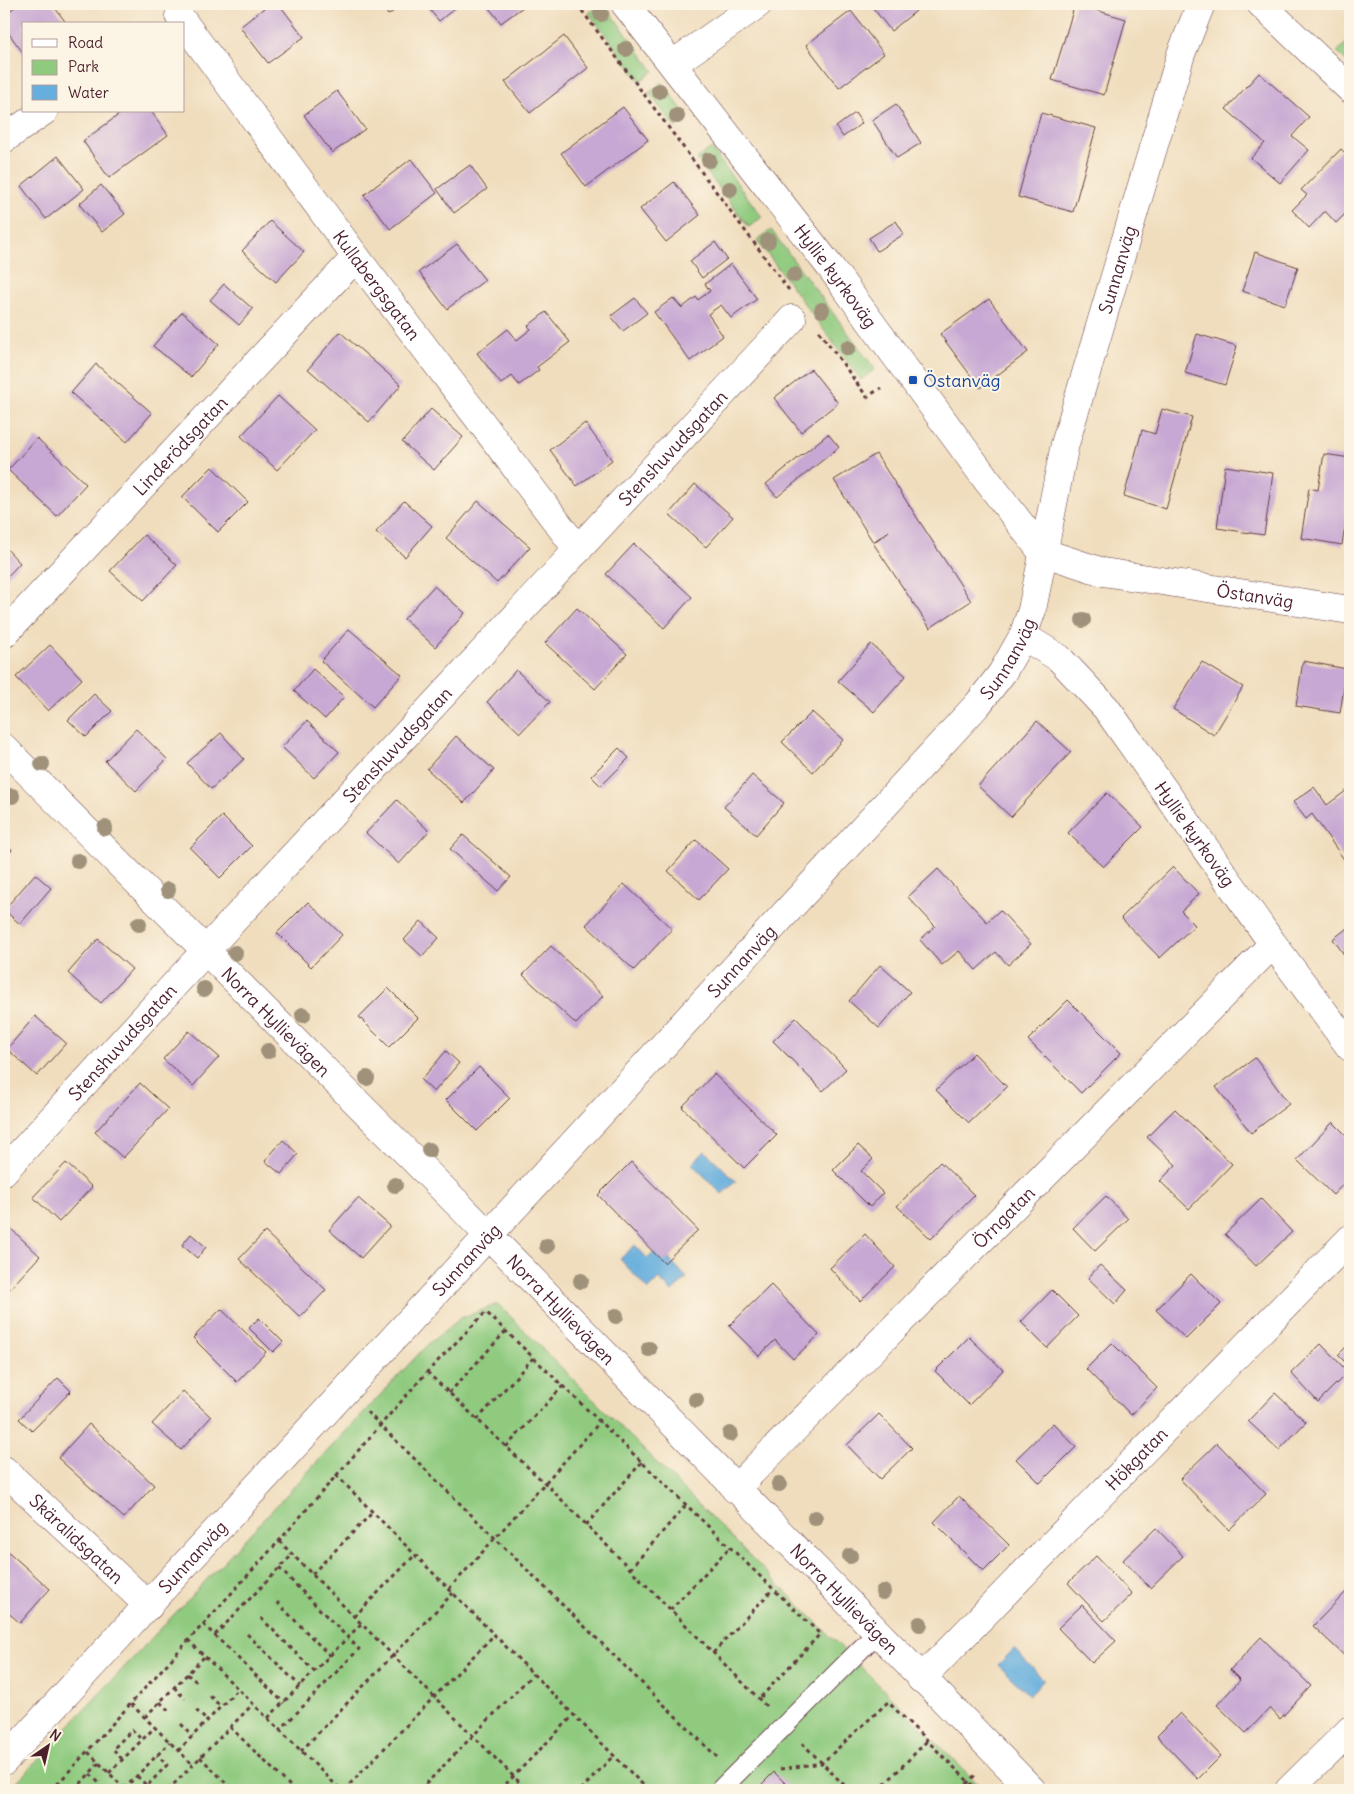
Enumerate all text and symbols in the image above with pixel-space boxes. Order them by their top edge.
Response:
legend [22,22,185,112]
text: Road [68,33,103,52]
text: Park [68,57,99,76]
text: Water [68,83,109,102]
street label: Hyllie kyrkoväg [789,219,882,332]
street label: Sunnanväg [1093,223,1141,316]
street label: Kullabergsgatan [328,225,426,344]
place label: Östanväg [923,369,1001,392]
marker: Östanväg [907,374,919,386]
street label: Stenshuvudsgatan [613,385,732,510]
street label: Linderödsgatan [128,391,232,500]
street label: Östanväg [1215,578,1295,613]
street label: Sunnanväg [975,615,1040,704]
street label: Stenshuvudsgatan [337,682,456,807]
street label: Hyllie kyrkoväg [1150,777,1240,891]
street label: Sunnanväg [702,920,781,1002]
street label: Norra Hyllievägen [217,962,336,1081]
street label: Stenshuvudsgatan [63,979,181,1105]
street label: Örngatan [967,1181,1039,1253]
street label: Sunnanväg [427,1218,505,1301]
street label: Norra Hyllievägen [502,1249,620,1369]
street label: Hökgatan [1100,1422,1172,1495]
street label: Skäralidsgatan [25,1489,129,1588]
street label: Sunnanväg [153,1515,232,1598]
street label: Norra Hyllievägen [785,1539,904,1659]
north arrow [22,1722,72,1772]
text: N [46,1725,64,1745]

